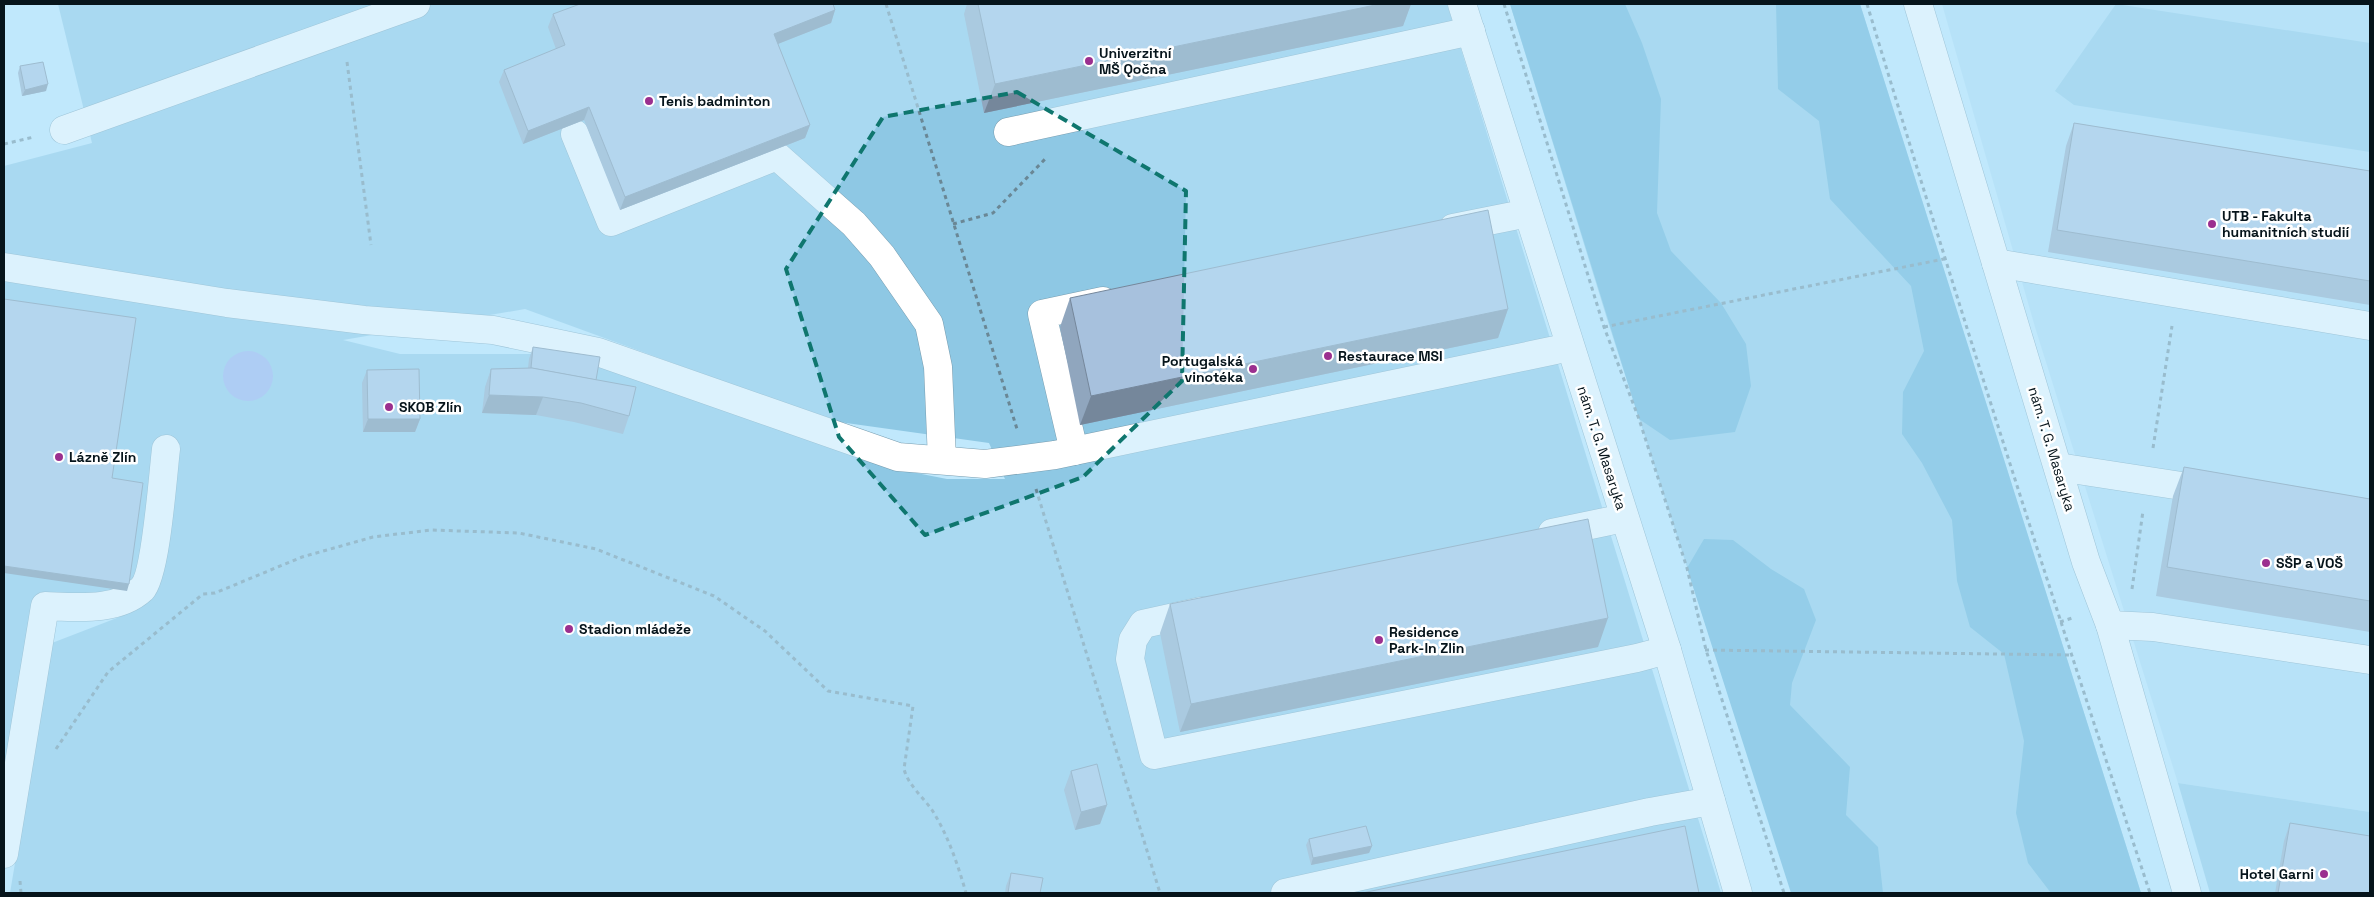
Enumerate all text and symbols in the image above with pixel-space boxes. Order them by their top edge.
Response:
place label: Univerzitní MŠ Qočna [1099,44,1172,78]
marker: Univerzitní MŠ Qočna [1083,55,1095,67]
place label: Tenis badminton [659,92,770,110]
marker: Tenis badminton [643,95,655,107]
place label: UTB - Fakulta humanitních studií [2222,207,2350,241]
marker: UTB - Fakulta humanitních studií [2206,218,2218,230]
place label: Restaurace MSI [1338,347,1443,365]
marker: Restaurace MSI [1322,350,1334,362]
place label: Portugalská vinotéka [1162,352,1243,386]
marker: Portugalská vinotéka [1247,363,1259,375]
street label: nám. T. G. Masaryka [1573,384,1631,512]
street label: nám. T. G. Masaryka [2025,385,2079,513]
place label: SKOB Zlín [399,398,462,416]
marker: SKOB Zlín [383,401,395,413]
place label: Lázně Zlín [69,448,136,466]
marker: Lázně Zlín [53,451,65,463]
place label: SŠP a VOŠ [2276,554,2343,572]
marker: SŠP a VOŠ [2260,557,2272,569]
place label: Stadion mládeže [579,620,691,638]
marker: Stadion mládeže [563,623,575,635]
place label: Residence Park-In Zlin [1389,623,1464,657]
marker: Residence Park-In Zlin [1373,634,1385,646]
place label: Hotel Garni [2240,865,2314,883]
marker: Hotel Garni [2318,868,2330,880]

